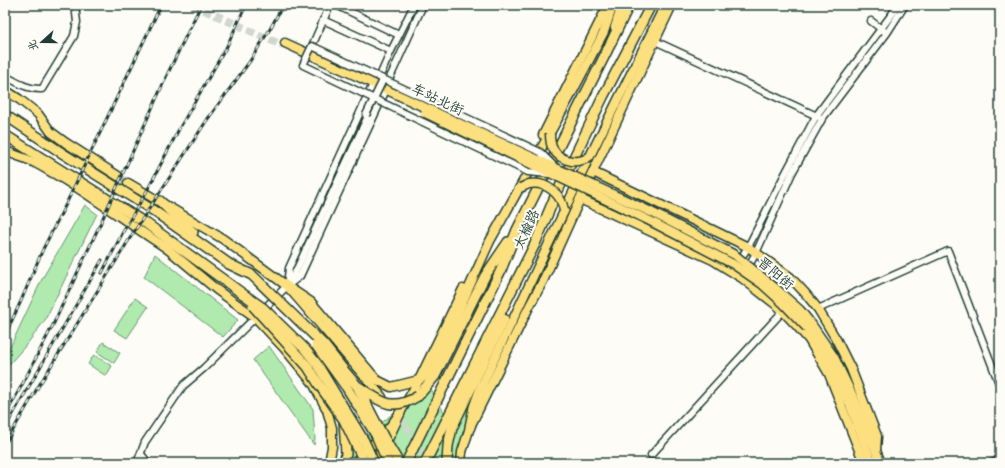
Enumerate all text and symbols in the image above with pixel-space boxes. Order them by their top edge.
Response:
north arrow [22,22,62,62]
text: 北 [24,37,43,53]
street label: 车站北街 [408,79,467,122]
street label: 太榆路 [509,206,546,253]
street label: 晋阳街 [752,253,798,296]

